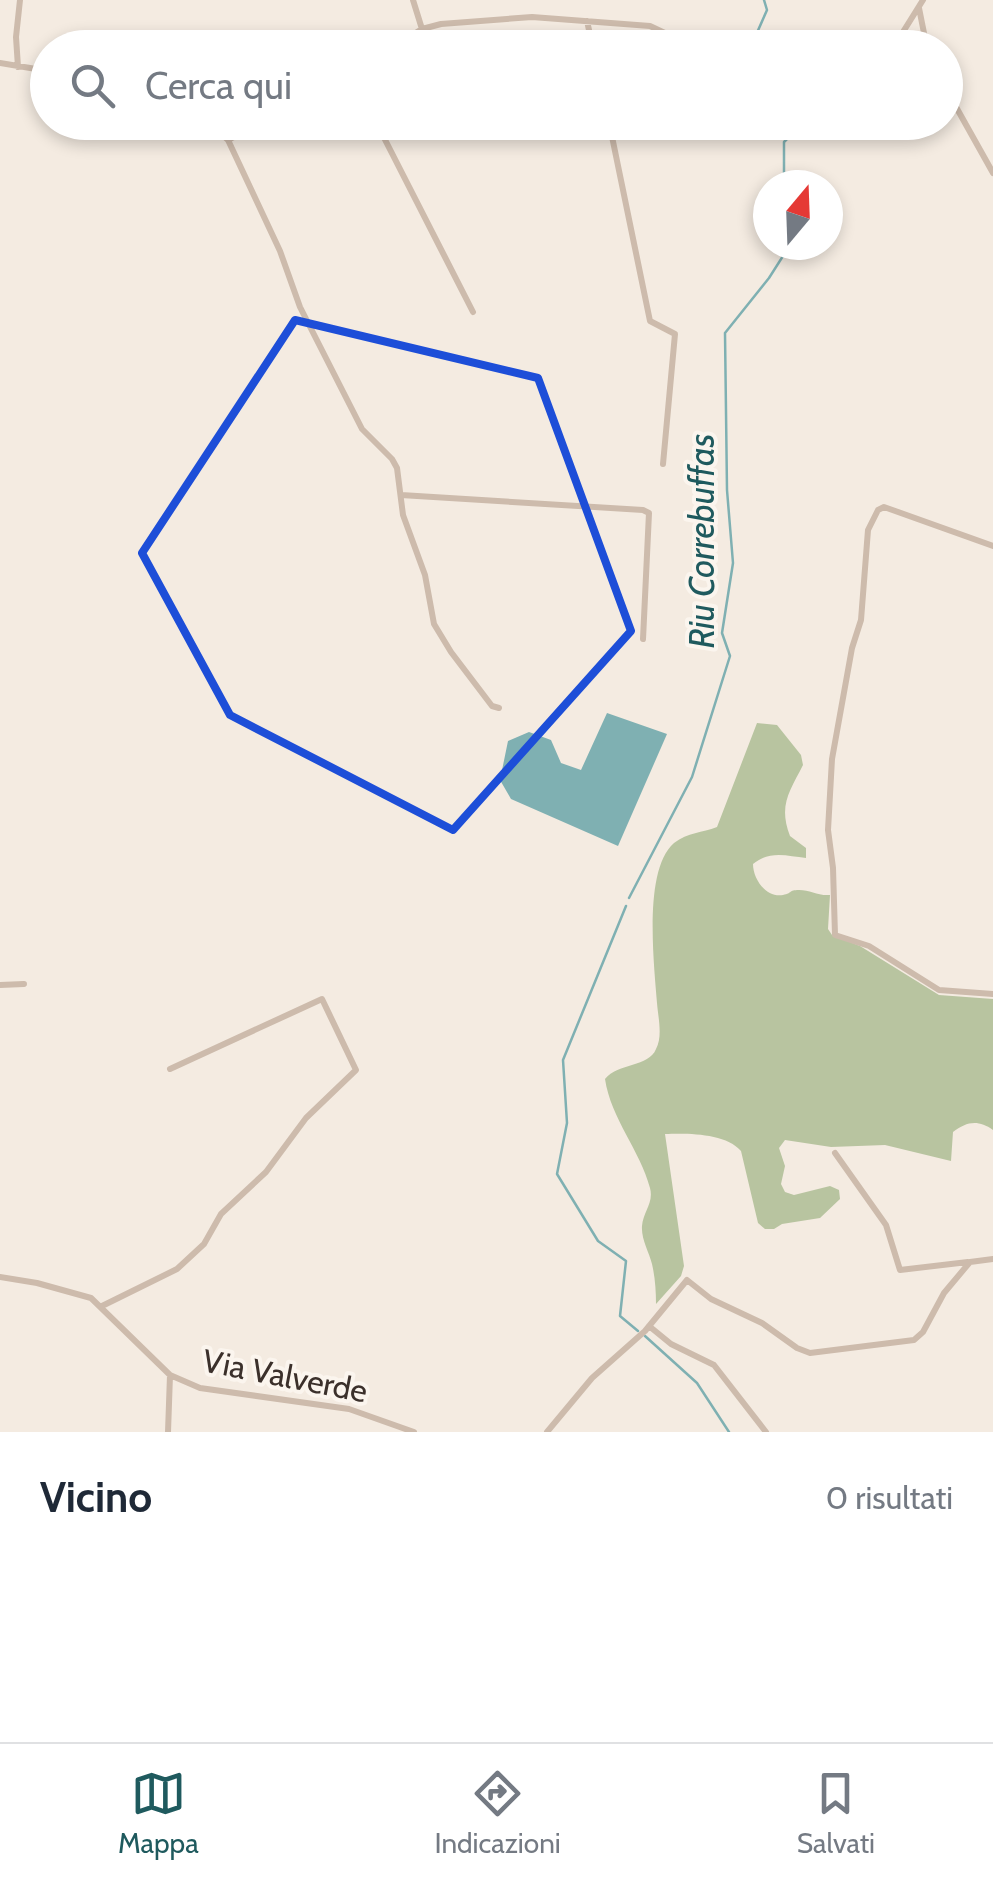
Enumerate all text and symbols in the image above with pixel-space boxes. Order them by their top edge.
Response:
search box [30,30,963,140]
icon: search [65,58,120,113]
text: Cerca qui [145,62,292,109]
north arrow [753,170,843,260]
water label: Riu Correbuffas [680,434,723,648]
street label: Via Valverde [199,1340,371,1411]
text: Vicino [40,1471,152,1523]
text: 0 risultati [826,1478,953,1517]
tab: Mappa [118,1766,199,1860]
tab: Indicazioni [435,1766,561,1860]
tab: Salvati [797,1766,875,1860]

